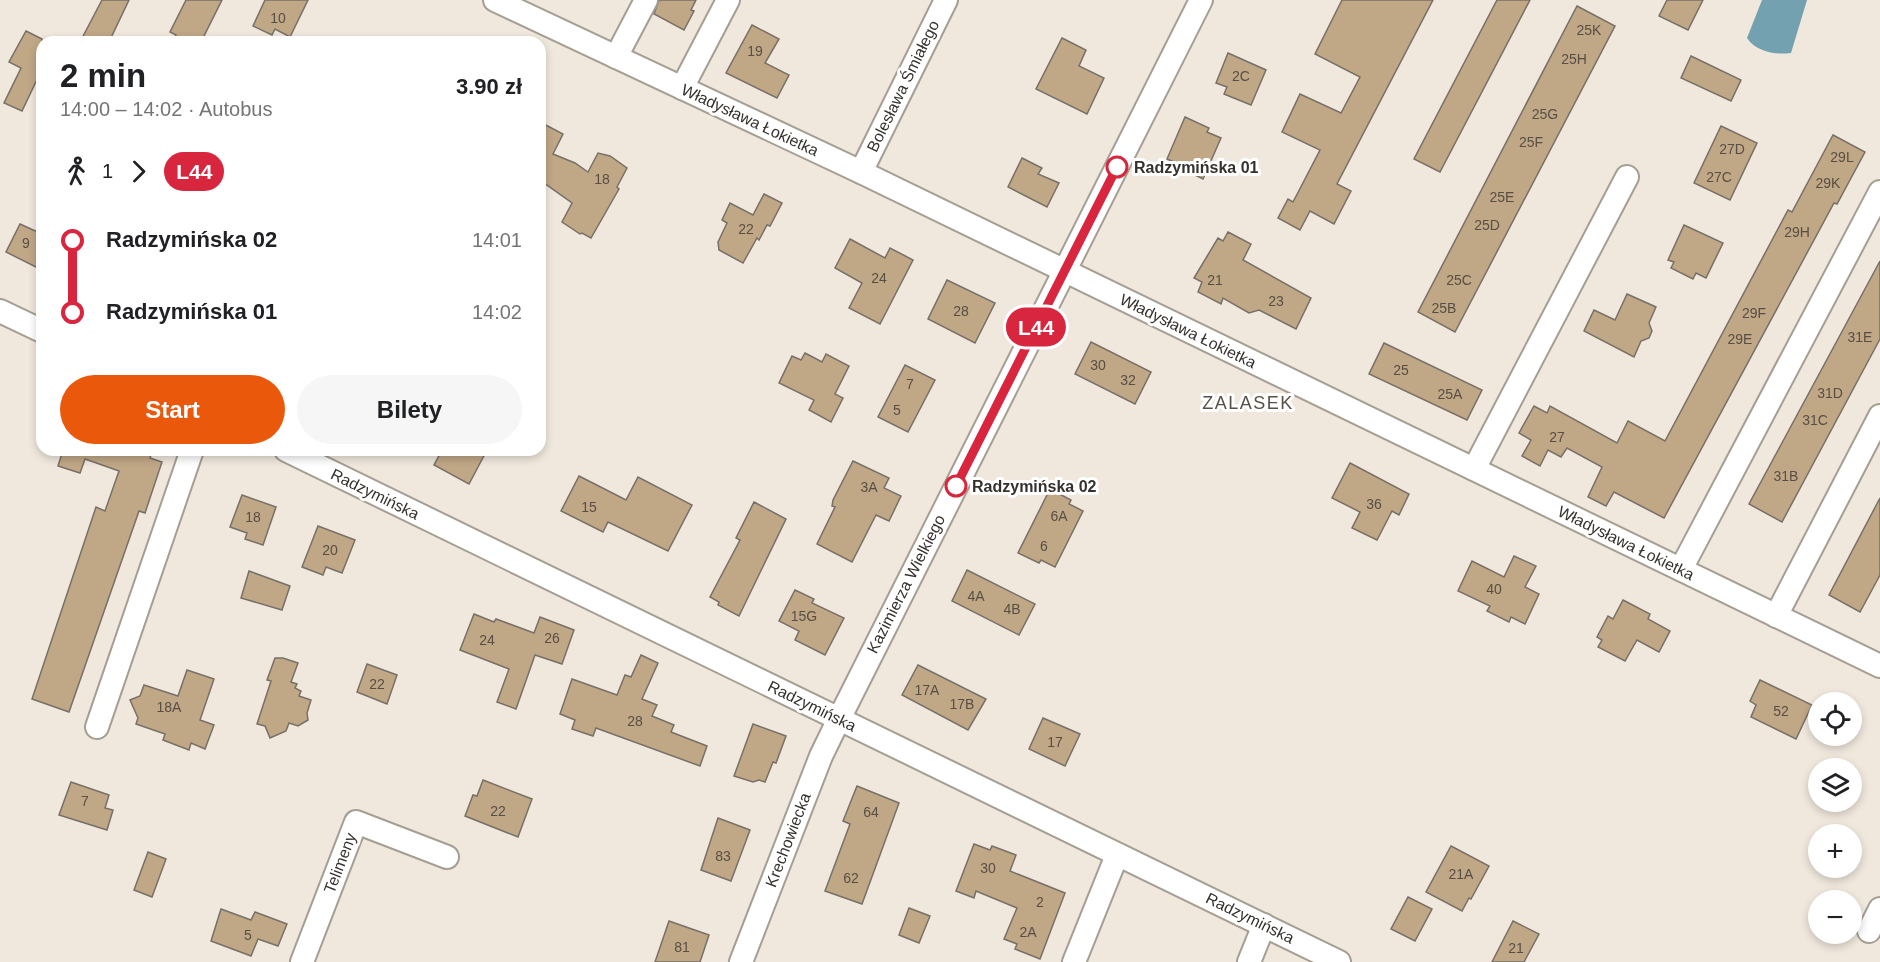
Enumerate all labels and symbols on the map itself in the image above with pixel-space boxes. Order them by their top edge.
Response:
house number: 10 [270,10,286,26]
street label: Bolesława Śmiałego [863,17,942,154]
house number: 25K [1577,22,1602,38]
house number: 19 [747,43,763,59]
house number: 25H [1561,51,1587,67]
house number: 2C [1232,68,1250,84]
street label: Władysława Łokietka [679,81,821,159]
house number: 25G [1532,106,1558,122]
house number: 25F [1519,134,1543,150]
house number: 27D [1719,141,1745,157]
house number: 29L [1830,149,1854,165]
marker: Radzymińska 01 [1106,156,1128,178]
place label: Radzymińska 01 [1134,159,1259,176]
house number: 27C [1706,169,1732,185]
house number: 18 [594,171,610,187]
house number: 29K [1816,175,1841,191]
house number: 25E [1490,189,1514,205]
house number: 25D [1474,217,1500,233]
house number: 22 [738,221,754,237]
house number: 29H [1784,224,1810,240]
house number: 9 [22,235,30,251]
house number: 24 [871,270,887,286]
house number: 21 [1207,272,1223,288]
house number: 25C [1446,272,1472,288]
street label: Władysława Łokietka [1117,291,1259,371]
house number: 23 [1268,293,1284,309]
house number: 25B [1432,300,1456,316]
house number: 28 [953,303,969,319]
house number: 29F [1742,305,1766,321]
line badge: L44 [1002,308,1070,346]
house number: 31E [1848,329,1872,345]
house number: 29E [1728,331,1752,347]
house number: 30 [1090,357,1106,373]
house number: 25 [1393,362,1409,378]
house number: 32 [1120,372,1136,388]
house number: 7 [906,376,914,392]
house number: 31D [1817,385,1843,401]
house number: 25A [1438,386,1463,402]
district label: ZALASEK [1202,393,1294,413]
house number: 5 [893,402,901,418]
house number: 31C [1802,412,1828,428]
house number: 27 [1549,429,1565,445]
street label: Radzymińska [328,465,422,523]
house number: 31B [1774,468,1798,484]
marker: Radzymińska 02 [945,475,967,497]
place label: Radzymińska 02 [972,478,1097,495]
house number: 3A [860,479,878,495]
house number: 36 [1366,496,1382,512]
house number: 15 [581,499,597,515]
street label: Władysława Łokietka [1555,503,1697,583]
house number: 6A [1050,508,1068,524]
house number: 18 [245,509,261,525]
street label: Kazimierza Wielkiego [864,512,948,656]
house number: 6 [1040,538,1048,554]
house number: 20 [322,542,338,558]
house number: 40 [1486,581,1502,597]
house number: 4A [967,588,985,604]
house number: 4B [1003,601,1021,617]
house number: 15G [791,608,817,624]
house number: 26 [544,630,560,646]
house number: 24 [479,632,495,648]
house number: 22 [369,676,385,692]
street label: Radzymińska [765,677,859,735]
house number: 17A [915,682,940,698]
house number: 17B [950,696,974,712]
house number: 18A [157,699,182,715]
house number: 52 [1773,703,1789,719]
house number: 28 [627,713,643,729]
house number: 17 [1047,734,1063,750]
street label: Krechowiecka [762,790,814,890]
house number: 7 [81,793,89,809]
house number: 22 [490,803,506,819]
house number: 64 [863,804,879,820]
street label: Telimeny [321,830,359,896]
house number: 83 [715,848,731,864]
house number: 30 [980,860,996,876]
house number: 21A [1449,866,1474,882]
house number: 62 [843,870,859,886]
street label: Radzymińska [1203,889,1297,947]
house number: 2 [1036,894,1044,910]
house number: 2A [1019,924,1037,940]
house number: 5 [244,927,252,943]
house number: 81 [674,939,690,955]
house number: 21 [1508,940,1524,956]

